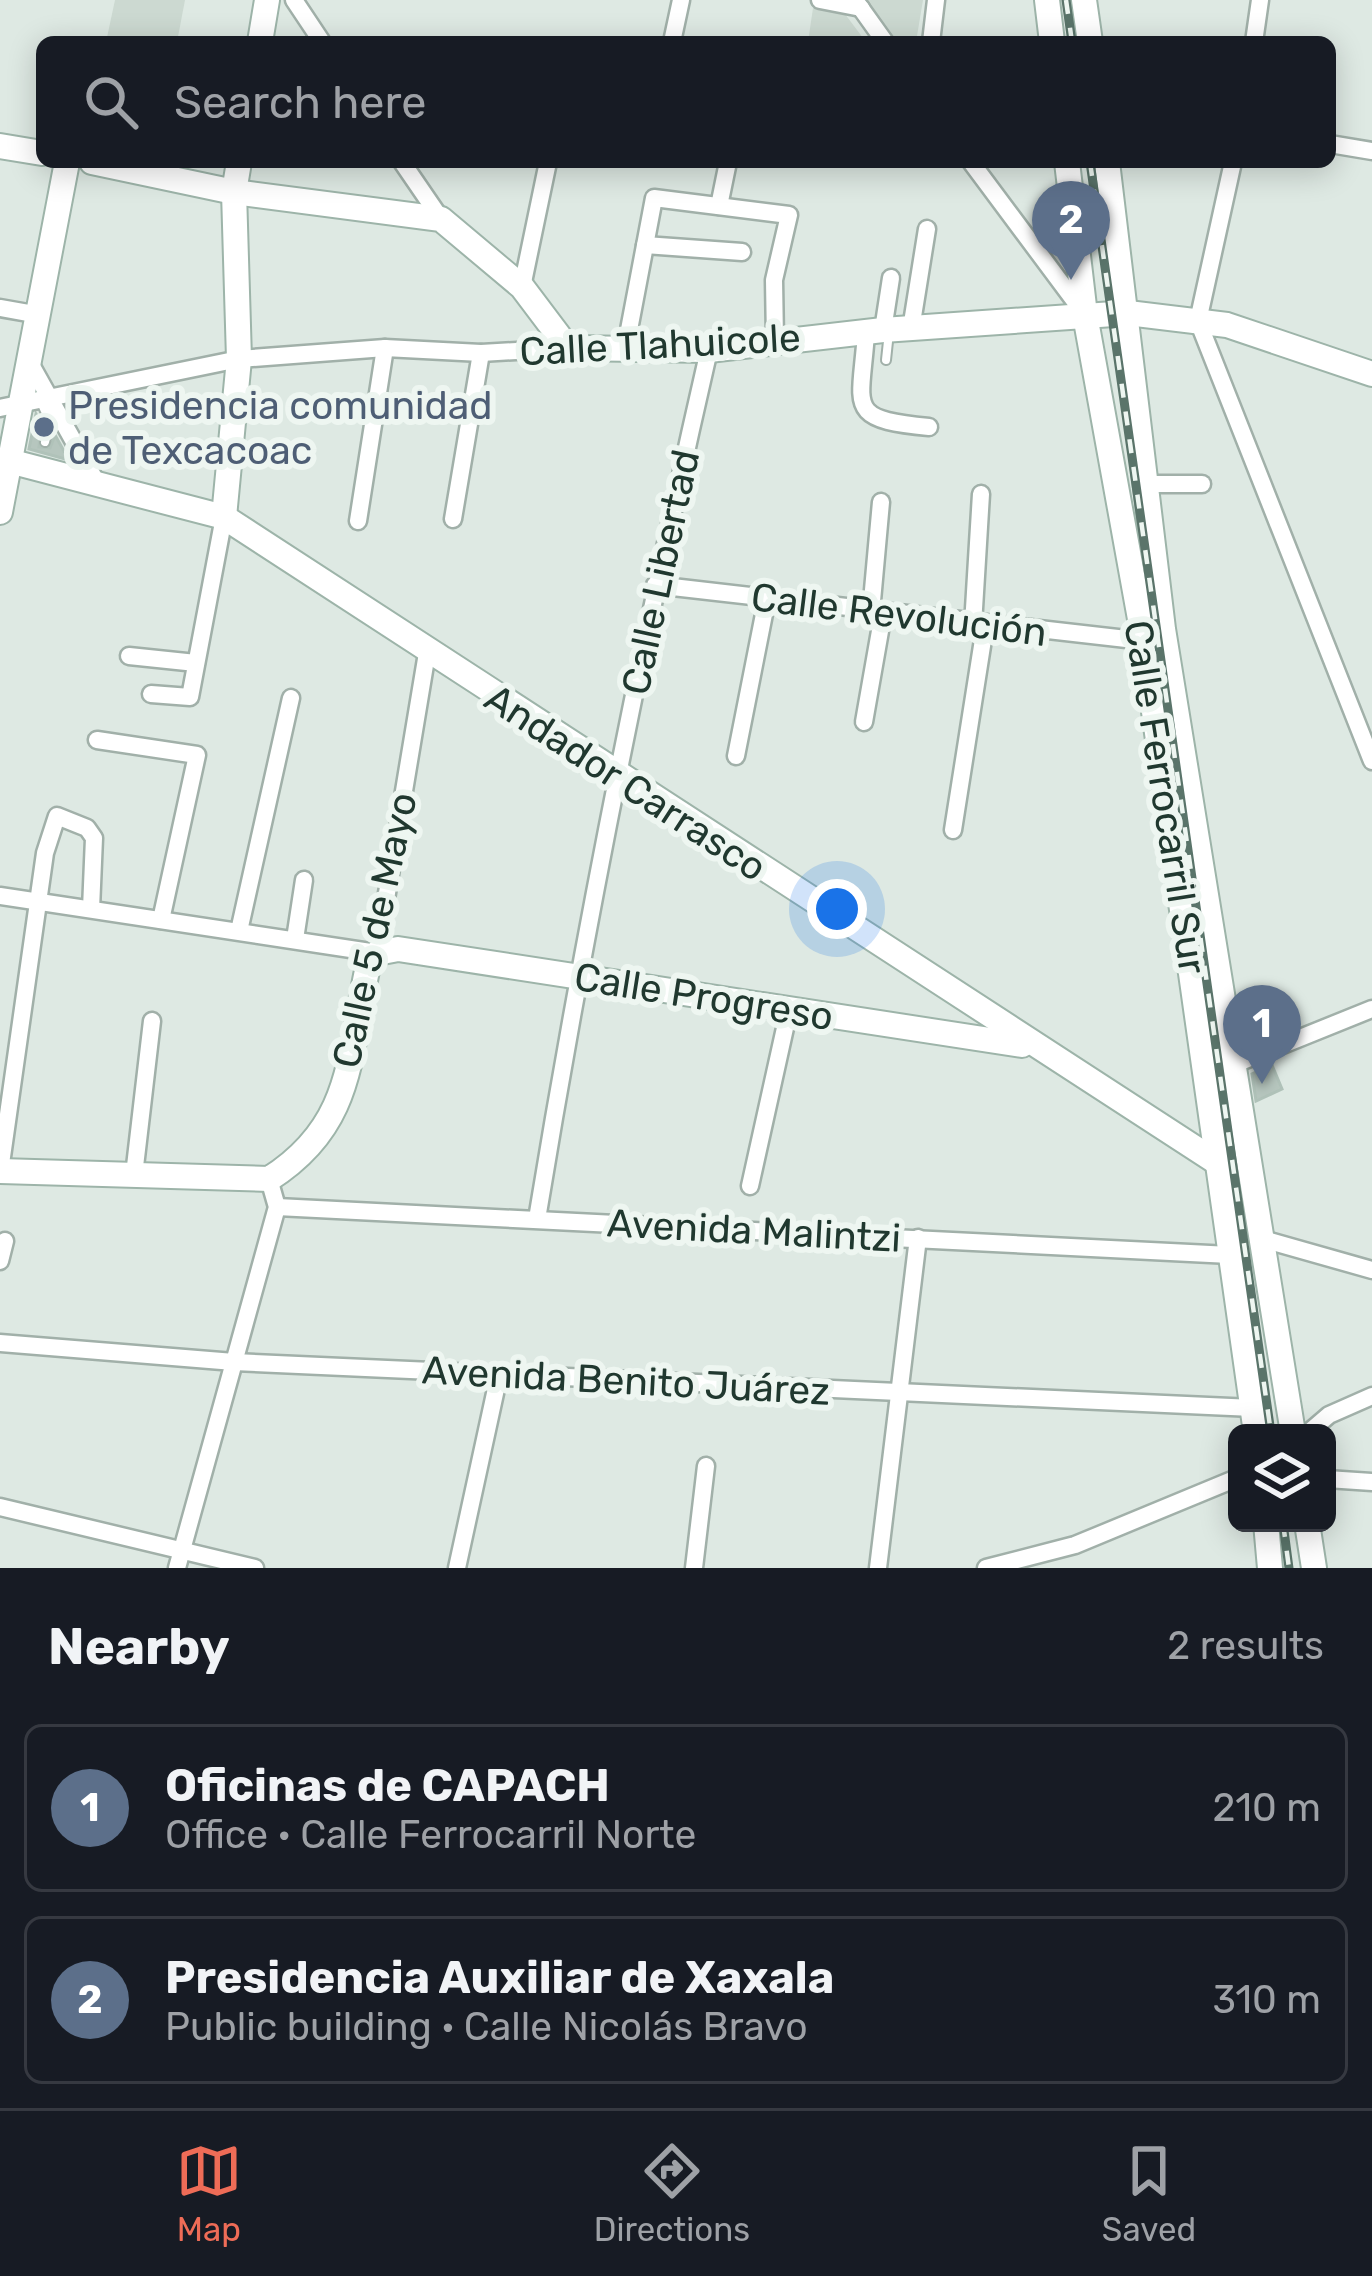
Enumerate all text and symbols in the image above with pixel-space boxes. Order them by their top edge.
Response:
search box [36,36,1336,168]
icon: search [78,69,144,135]
text: Search here [174,76,426,129]
pin: 2 [1032,181,1110,280]
street label: Calle Tlahuicole [518,315,802,375]
place label: Presidencia comunidad de Texcacoac [68,383,492,474]
marker: Presidencia comunidad de Texcacoac [31,414,57,440]
street label: Calle Libertad [613,446,709,699]
street label: Calle Revolución [748,574,1049,656]
street label: Calle Ferrocarril Sur [1114,617,1216,977]
street label: Andador Carrasco [476,675,775,891]
street label: Calle 5 de Mayo [323,788,427,1072]
your location [807,879,867,939]
street label: Calle Progreso [571,954,837,1040]
pin: 1 [1223,985,1301,1084]
street label: Avenida Malintzi [606,1200,902,1262]
street label: Avenida Benito Juárez [421,1347,831,1415]
map controls [1228,1424,1336,1532]
button: layers [1228,1424,1336,1532]
text: Nearby [48,1616,230,1677]
text: 2 results [1167,1623,1324,1669]
text: Oficinas de CAPACH [165,1759,610,1812]
text: 1 [80,1785,100,1831]
text: 210 m [1212,1785,1321,1831]
text: Office · Calle Ferrocarril Norte [165,1812,696,1858]
text: Presidencia Auxiliar de Xaxala [165,1951,834,2004]
text: 2 [77,1977,103,2023]
text: 310 m [1213,1977,1321,2023]
text: Public building · Calle Nicolás Bravo [165,2004,808,2050]
tab: Map [176,2138,242,2249]
tab: Directions [594,2138,750,2249]
tab: Saved [1102,2138,1196,2249]

